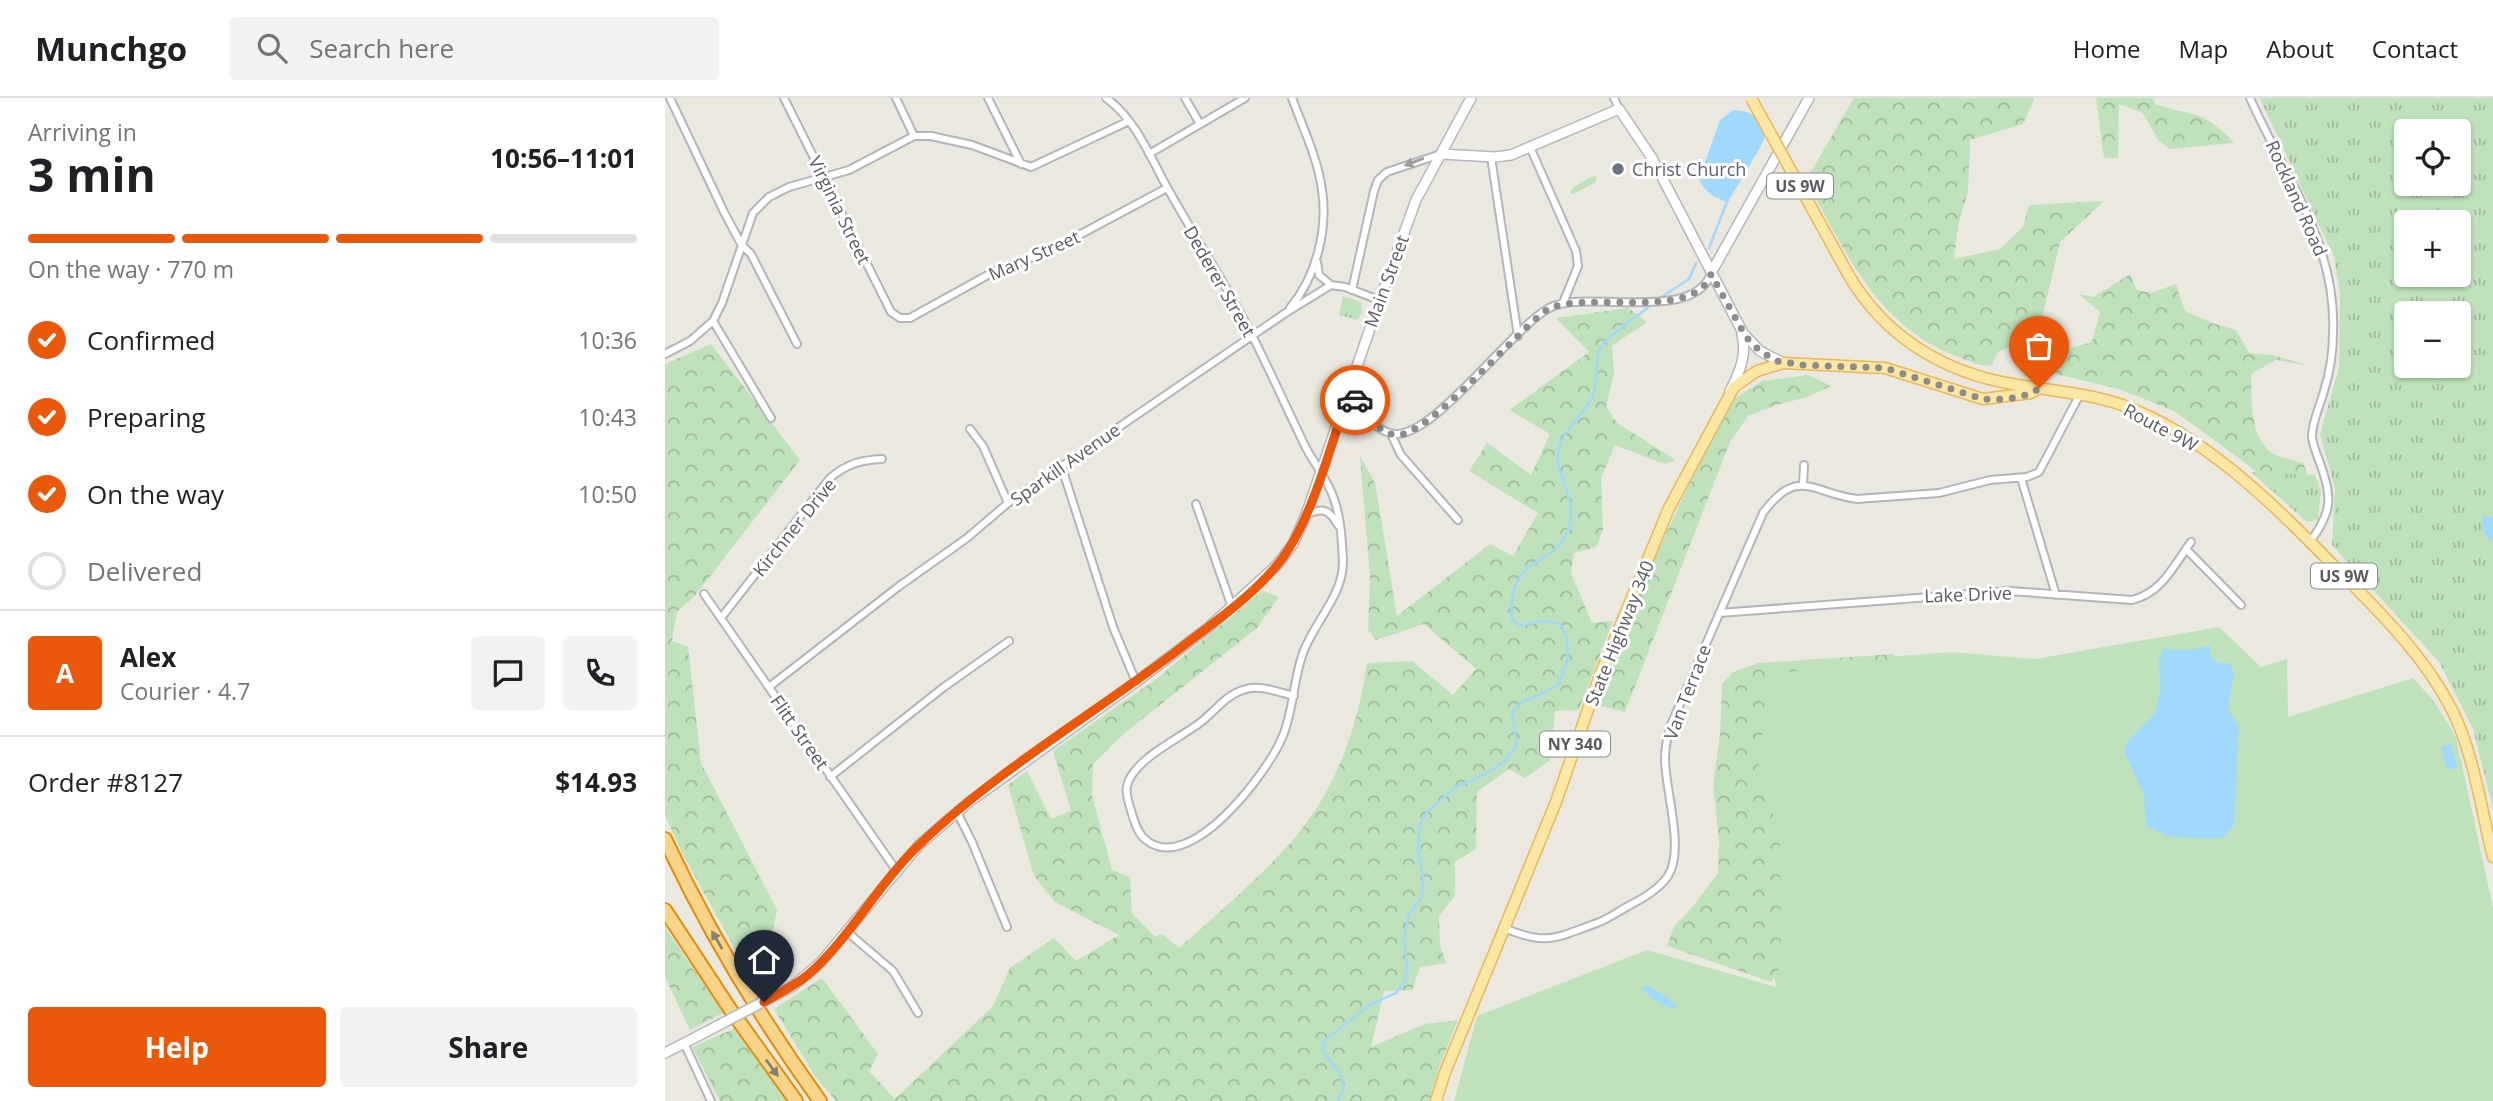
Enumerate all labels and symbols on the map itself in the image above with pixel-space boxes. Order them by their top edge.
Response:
street label: Rockland Road [2261,136,2333,260]
street label: Virginia Street [803,152,877,268]
one-way arrow [1403,157,1424,168]
place label: Christ Church [1632,157,1746,181]
marker: Christ Church [1610,161,1626,177]
road number: US 9W [1767,174,1833,198]
street label: Dederer Street [1179,221,1261,341]
street label: Mary Street [985,224,1083,286]
street label: Main Street [1358,231,1414,331]
pin [2009,316,2069,388]
courier [1320,365,1390,435]
street label: Route 9W [2120,397,2203,457]
street label: Sparkill Avenue [1005,417,1125,511]
street label: Kirchner Drive [747,473,841,581]
street label: State Highway 340 [1579,557,1659,709]
road number: US 9W [2311,564,2377,589]
street label: Lake Drive [1924,580,2012,608]
street label: Van Terrace [1658,641,1716,743]
street label: Flitt Street [765,690,835,774]
road number: NY 340 [1540,732,1610,757]
pin [734,930,794,1002]
one-way arrow [711,931,723,950]
one-way arrow [765,1059,779,1077]

